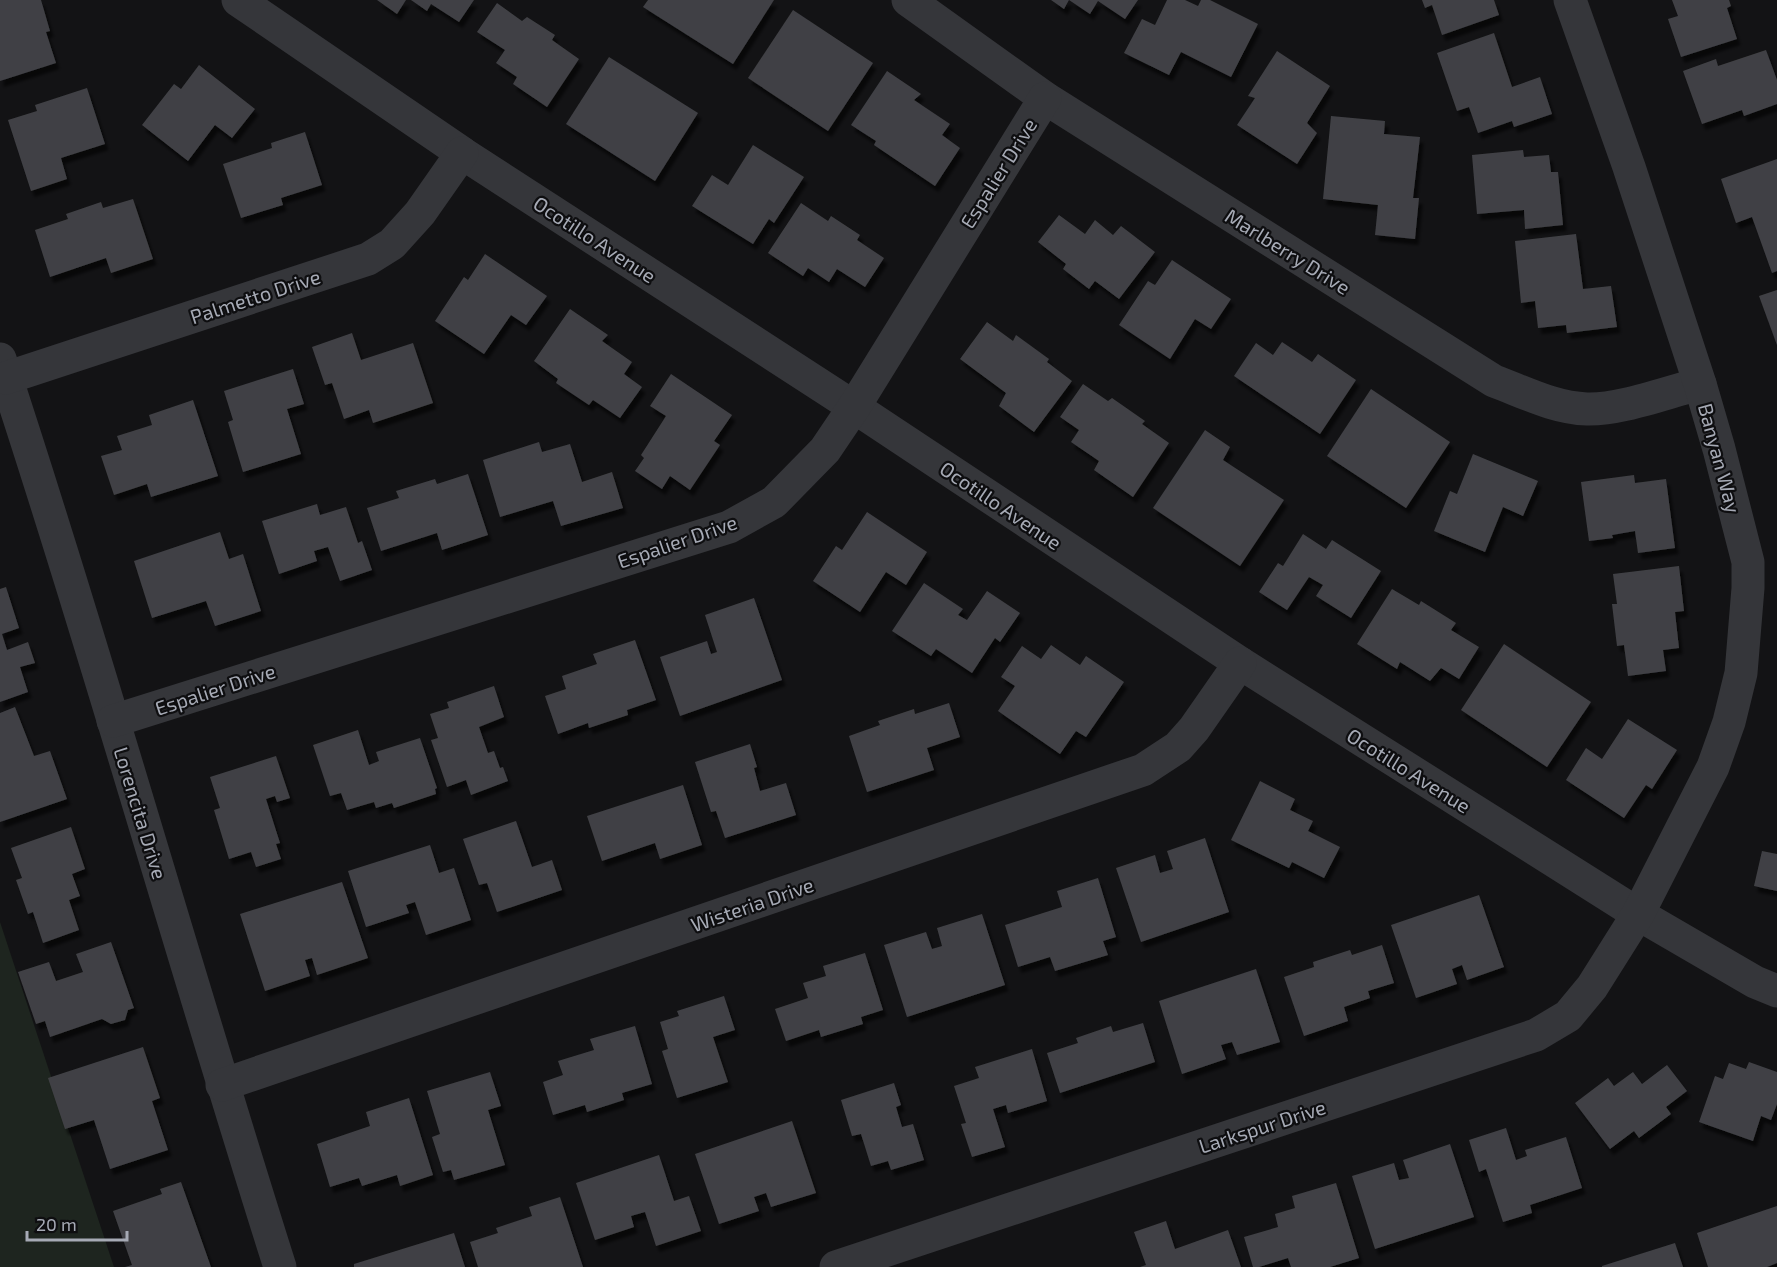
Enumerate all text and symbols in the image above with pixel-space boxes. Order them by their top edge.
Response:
street label: Espalier Drive [955,114,1041,232]
street label: Ocotillo Avenue [529,191,661,287]
street label: Marlberry Drive [1221,203,1355,299]
street label: Palmetto Drive [187,264,323,328]
street label: Banyan Way [1694,401,1746,516]
street label: Ocotillo Avenue [936,456,1066,554]
street label: Espalier Drive [614,509,740,573]
street label: Espalier Drive [152,658,278,720]
street label: Ocotillo Avenue [1343,722,1475,818]
street label: Lorencita Drive [109,744,173,882]
street label: Wisteria Drive [687,872,817,936]
street label: Larkspur Drive [1195,1094,1329,1158]
scale bar [27,1204,128,1242]
text: 20 m [36,1213,77,1235]

